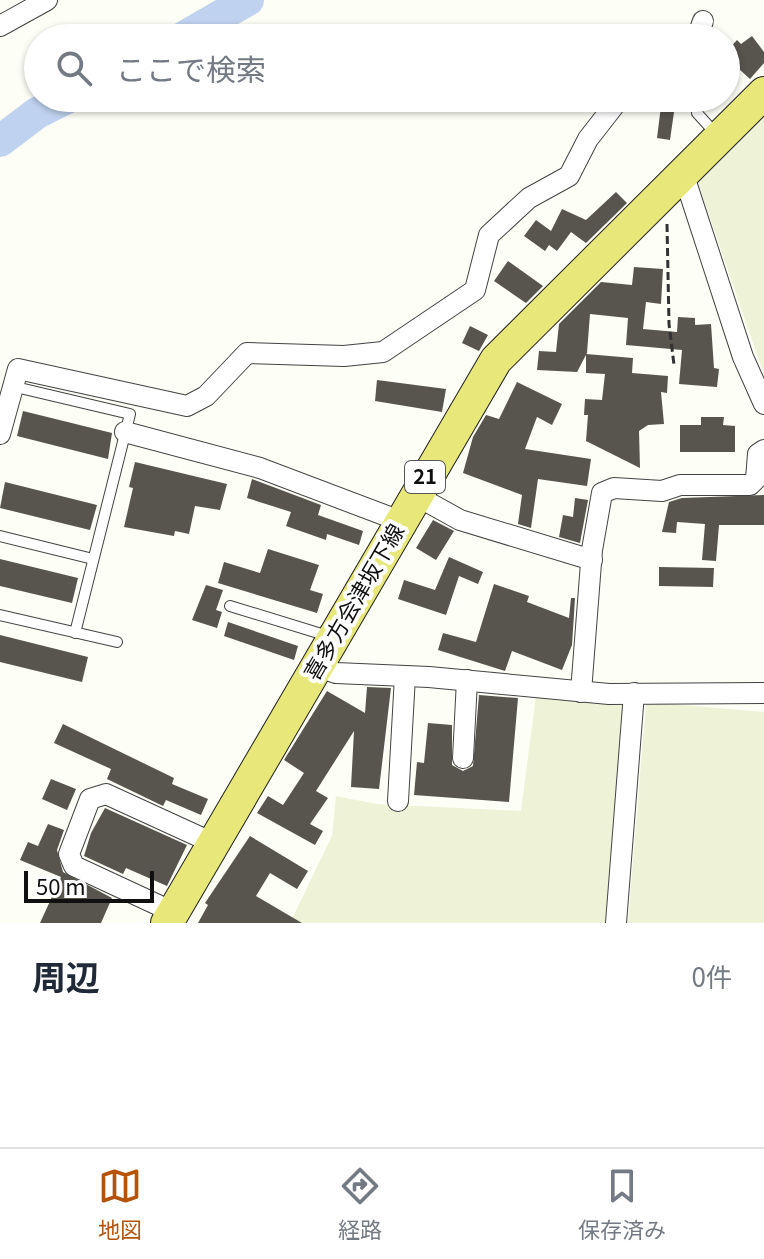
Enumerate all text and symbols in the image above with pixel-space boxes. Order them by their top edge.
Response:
search box [24,24,740,112]
icon: search [52,46,96,90]
text: ここで検索 [116,46,266,90]
road number: 21 [405,461,445,493]
street label: 喜多方会津坂下線 [294,517,410,685]
scale bar [24,867,154,903]
text: 50 m [36,869,86,901]
text: 周辺 [32,951,100,1000]
text: 0件 [692,957,732,994]
tab: 地図 [98,1164,142,1244]
tab: 経路 [338,1164,382,1244]
tab: 保存済み [578,1164,666,1244]

